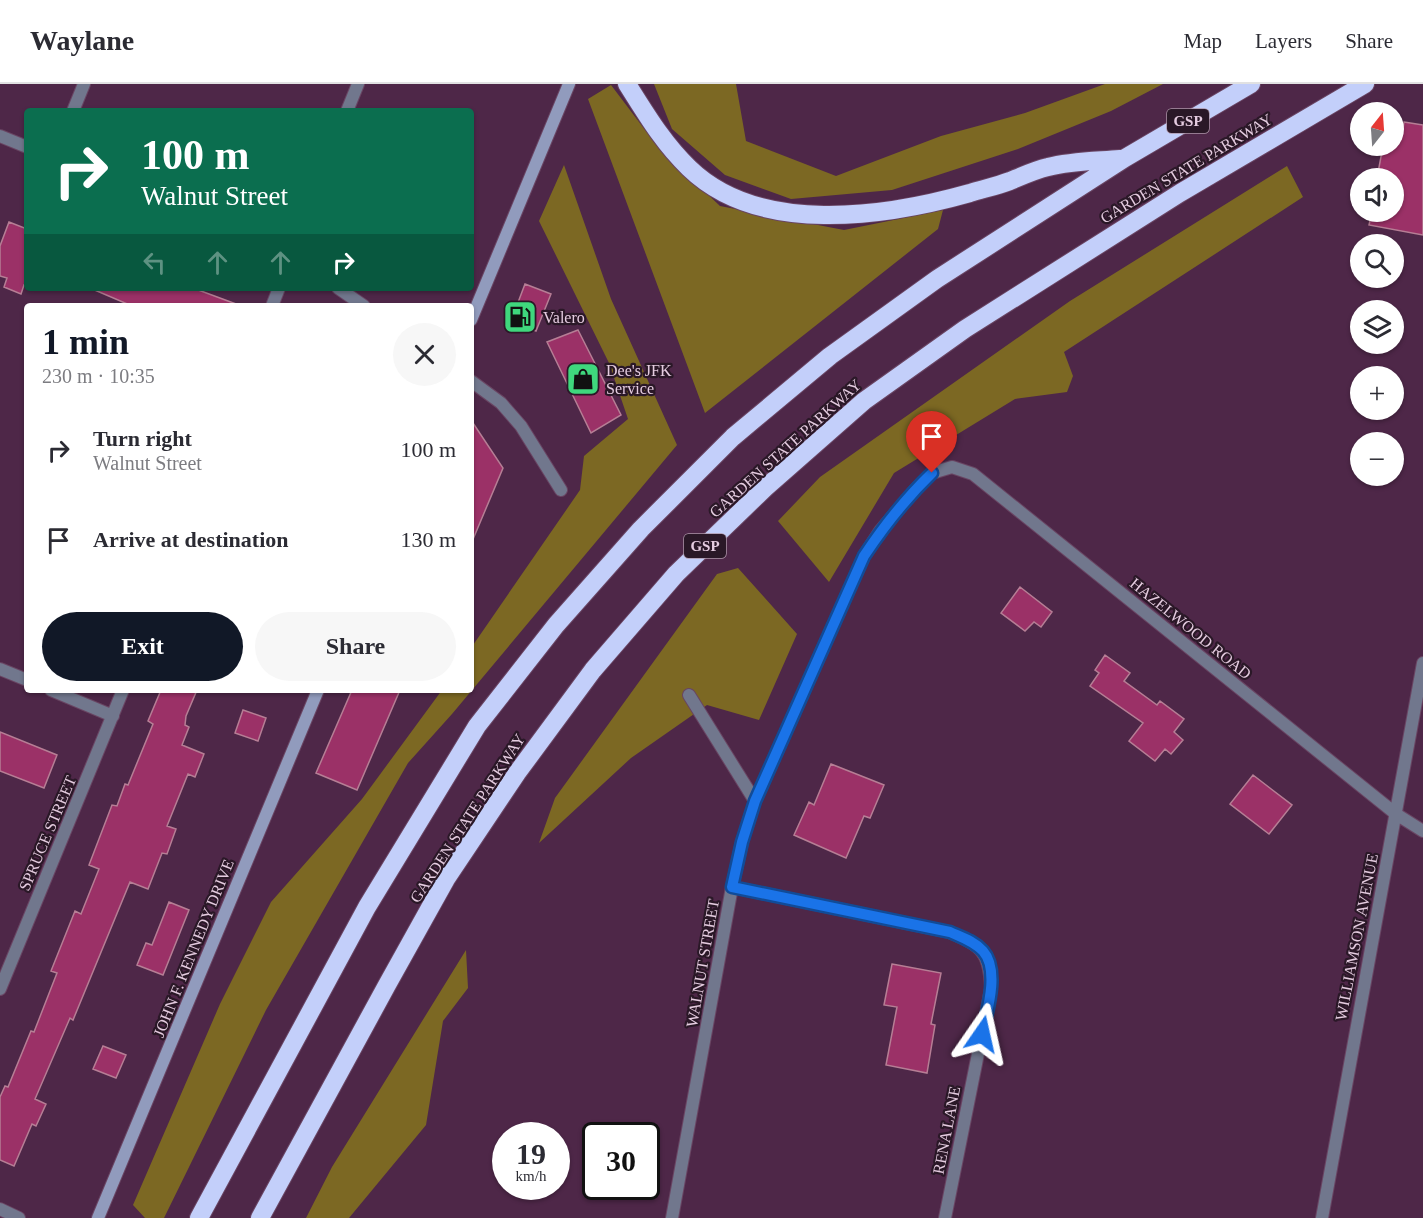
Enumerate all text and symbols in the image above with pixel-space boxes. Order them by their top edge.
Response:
text: Waylane [30,25,134,56]
text: Map [1184,29,1222,53]
text: Layers [1255,29,1312,53]
text: Share [1345,29,1393,53]
north arrow [1350,102,1404,156]
map controls [1350,102,1404,486]
road number: GSP [1167,109,1209,133]
street label: GARDEN STATE PARKWAY [1097,110,1276,227]
icon: right [42,132,120,210]
text: 100 m [141,132,250,178]
button: sound [1350,168,1404,222]
text: Walnut Street [141,181,288,211]
button: search [1350,234,1404,288]
icon: left [138,246,171,279]
icon: ahead [201,246,234,279]
icon: ahead [264,246,297,279]
icon: right [327,246,360,279]
fuel station icon: Valero [502,299,538,335]
button: layers [1350,300,1404,354]
place label: Valero [543,309,585,326]
text: 1 min [42,322,129,362]
button: close [393,323,456,386]
shop icon: Dee's JFK Service [565,361,601,397]
place label: Dee's JFK Service [606,362,672,397]
text: 230 m · 10:35 [42,365,155,387]
button: + [1350,366,1404,420]
street label: GARDEN STATE PARKWAY [706,376,865,521]
pin [906,411,957,473]
icon: arrive [915,420,948,453]
text: Turn right [93,426,192,451]
button: − [1350,432,1404,486]
icon: right [42,434,75,467]
text: 100 m [400,437,456,462]
text: Walnut Street [93,452,202,474]
icon: arrive [42,524,75,557]
text: Arrive at destination [93,527,289,552]
text: 130 m [400,527,456,552]
road number: GSP [684,534,726,558]
street label: HAZELWOOD ROAD [1127,574,1254,682]
button: Exit [42,612,243,681]
button: Share [255,612,456,681]
street label: GARDEN STATE PARKWAY [406,730,529,906]
street label: SPRUCE STREET [16,773,79,893]
street label: WILLIAMSON AVENUE [1332,852,1381,1022]
street label: JOHN F. KENNEDY DRIVE [150,857,237,1040]
street label: WALNUT STREET [683,897,722,1029]
position arrow [950,1002,1014,1066]
street label: RENA LANE [930,1085,963,1176]
speed limit sign: 30 [582,1122,660,1200]
text: 19 [516,1137,546,1170]
text: km/h [516,1168,546,1184]

